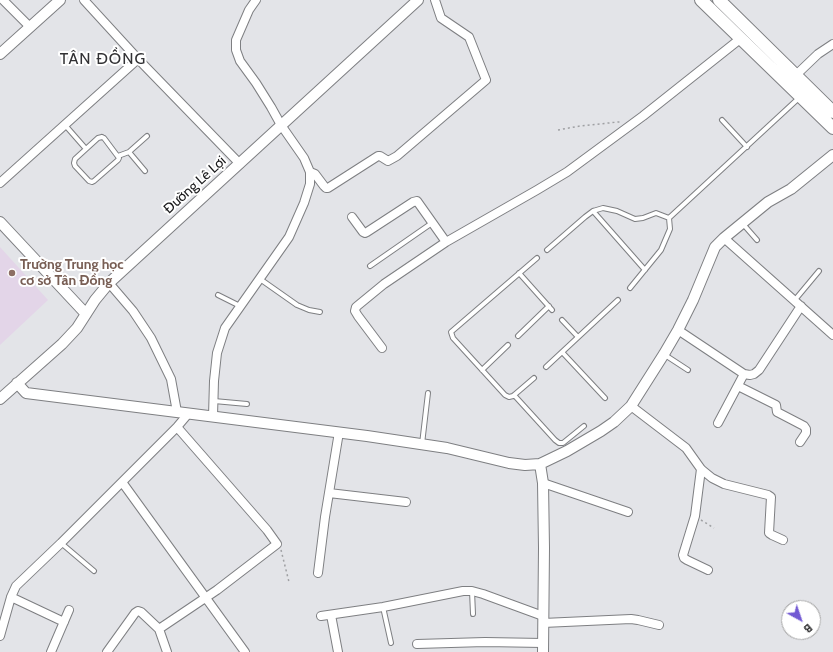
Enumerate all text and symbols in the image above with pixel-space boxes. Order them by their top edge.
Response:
district label: TÂN ĐỒNG [60,49,146,69]
street label: Đường Lê Lợi [160,153,230,217]
place label: Trường Trung học cơ sở Tân Đồng [20,257,124,290]
marker: Trường Trung học cơ sở Tân Đồng [7,268,17,278]
north arrow [781,600,821,640]
text: B [801,621,815,636]

